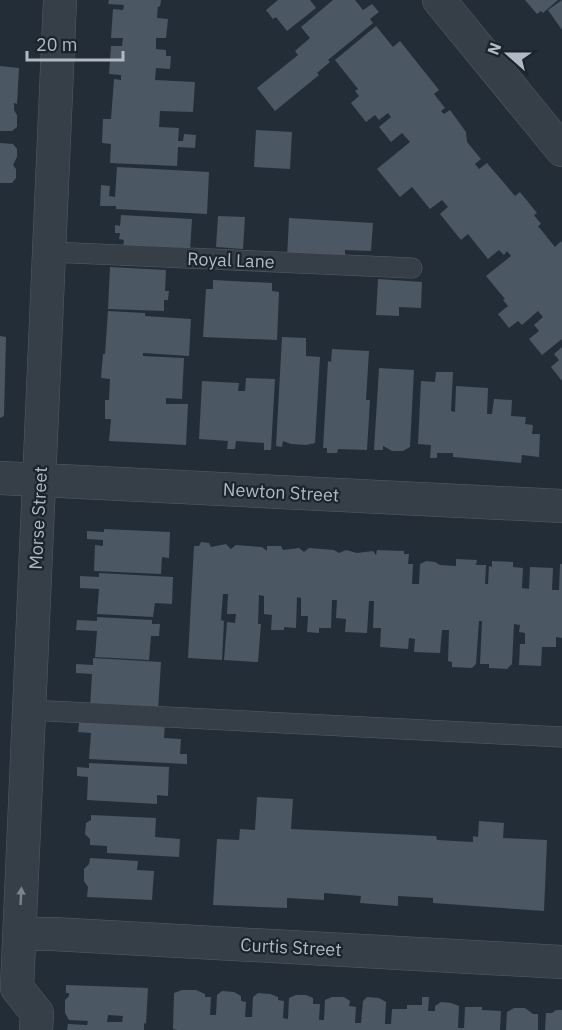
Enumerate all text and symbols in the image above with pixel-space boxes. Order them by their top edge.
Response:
scale bar [27,24,123,62]
north arrow [478,24,538,84]
text: 20 m [36,33,78,56]
text: N [483,40,505,58]
street label: Royal Lane [187,247,275,273]
street label: Morse Street [24,466,52,570]
street label: Newton Street [222,477,340,507]
one-way arrow [17,887,26,906]
street label: Curtis Street [240,933,342,961]

